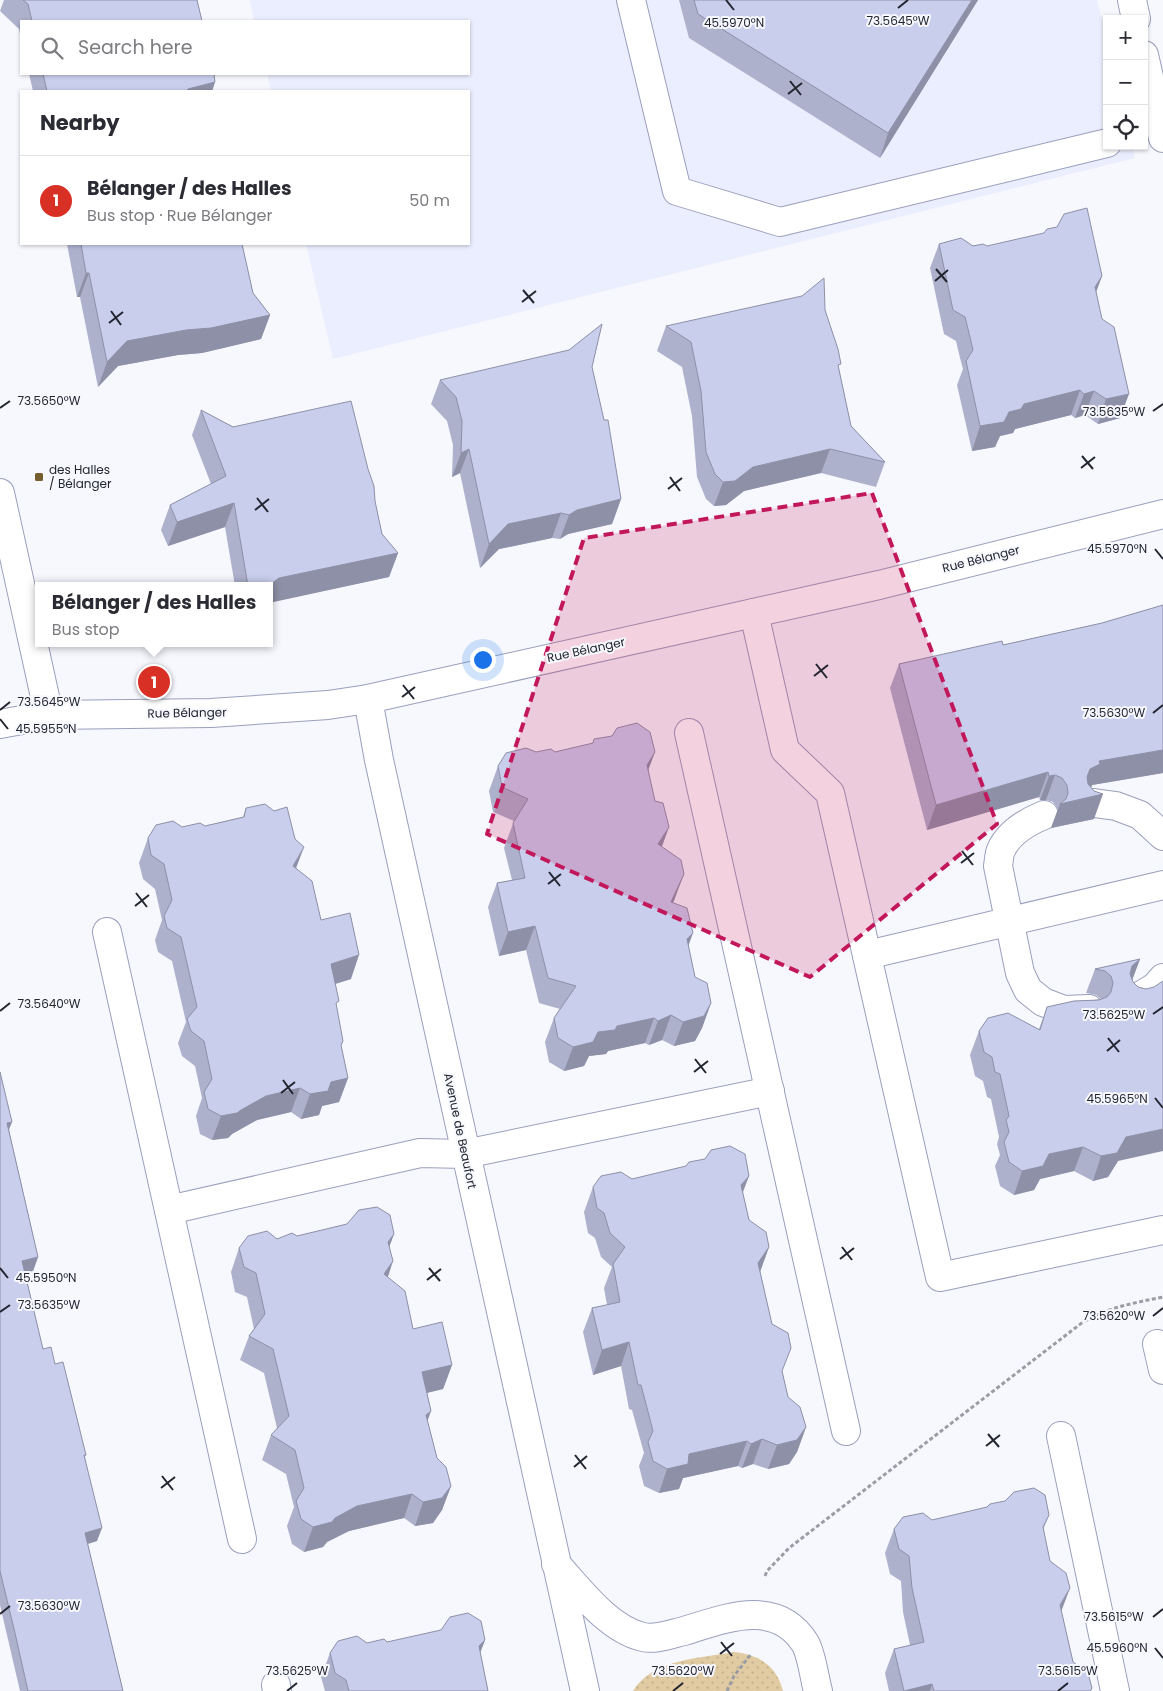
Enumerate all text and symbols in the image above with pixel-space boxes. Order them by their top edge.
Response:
text: 73.5645°W [866,12,930,29]
text: 45.5970°N [704,14,764,31]
map controls [1103,15,1148,150]
button: + [1103,15,1148,60]
search box [20,20,470,75]
icon: search [38,34,66,62]
text: Search here [78,34,192,61]
button: − [1103,60,1148,105]
button: locate [1103,105,1148,150]
text: Nearby [40,108,120,137]
text: Bélanger / des Halles [87,175,291,202]
text: 1 [53,189,59,212]
text: 50 m [409,189,450,212]
text: Bus stop · Rue Bélanger [87,204,272,227]
text: 73.5650°W [17,392,81,409]
text: 73.5635°W [1083,403,1146,420]
place label: des Halles / Bélanger [49,461,112,492]
marker: des Halles / Bélanger [33,471,45,483]
text: 45.5970°N [1087,540,1147,557]
street label: Rue Bélanger [940,541,1022,576]
popup [35,582,273,647]
text: Bélanger / des Halles [52,589,256,616]
text: Bus stop [52,618,120,641]
street label: Rue Bélanger [545,633,627,666]
your location [470,647,496,673]
pin: 1 [138,663,170,701]
text: 73.5645°W [17,693,81,710]
street label: Rue Bélanger [147,703,227,722]
text: 73.5630°W [1083,704,1146,721]
text: 45.5955°N [15,720,77,737]
text: 73.5640°W [17,995,81,1012]
text: 73.5625°W [1083,1006,1145,1023]
street label: Avenue de Beaufort [440,1071,481,1190]
text: 45.5965°N [1086,1090,1148,1107]
text: 45.5950°N [15,1269,77,1286]
text: 73.5635°W [18,1296,81,1313]
text: 73.5620°W [1083,1307,1145,1324]
text: 73.5630°W [18,1597,81,1614]
text: 73.5615°W [1084,1608,1144,1625]
text: 45.5960°N [1086,1639,1148,1656]
text: 73.5625°W [266,1662,328,1679]
text: 73.5620°W [652,1662,714,1679]
text: 73.5615°W [1038,1662,1098,1679]

